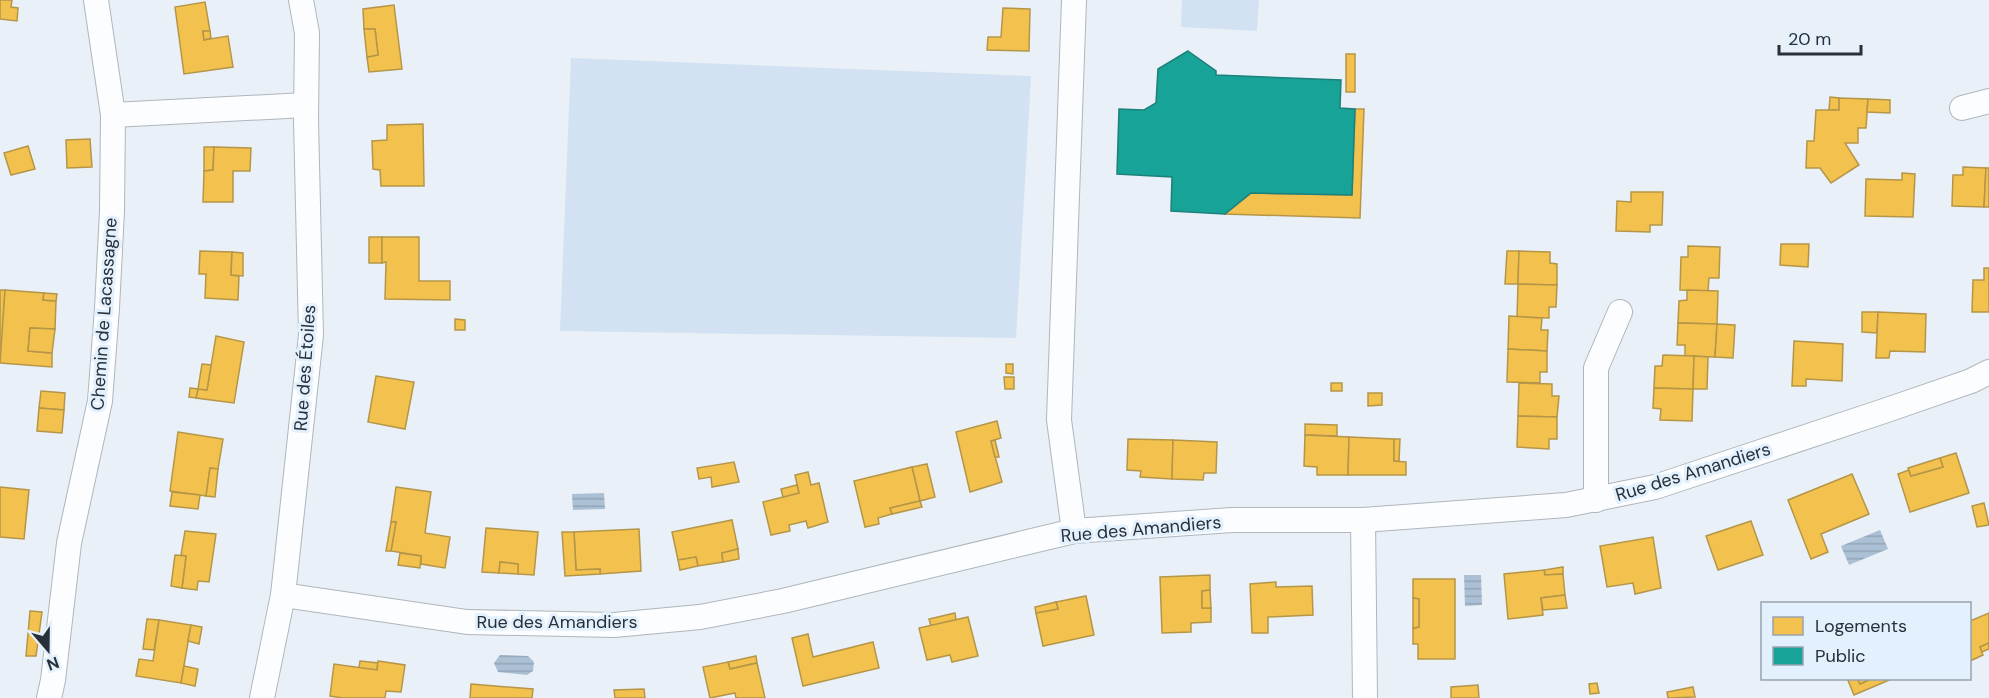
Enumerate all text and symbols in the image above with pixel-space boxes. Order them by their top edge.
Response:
scale bar [1779,18,1862,56]
text: 20 m [1788,27,1831,51]
street label: Chemin de Lacassagne [85,217,123,411]
street label: Rue des Étoiles [289,304,321,432]
street label: Rue des Amandiers [1613,437,1773,507]
street label: Rue des Amandiers [1060,510,1222,548]
legend [1761,602,1971,680]
street label: Rue des Amandiers [477,610,638,634]
text: Logements [1815,614,1907,638]
north arrow [18,620,78,680]
text: Public [1815,644,1866,668]
text: N [44,652,62,675]

